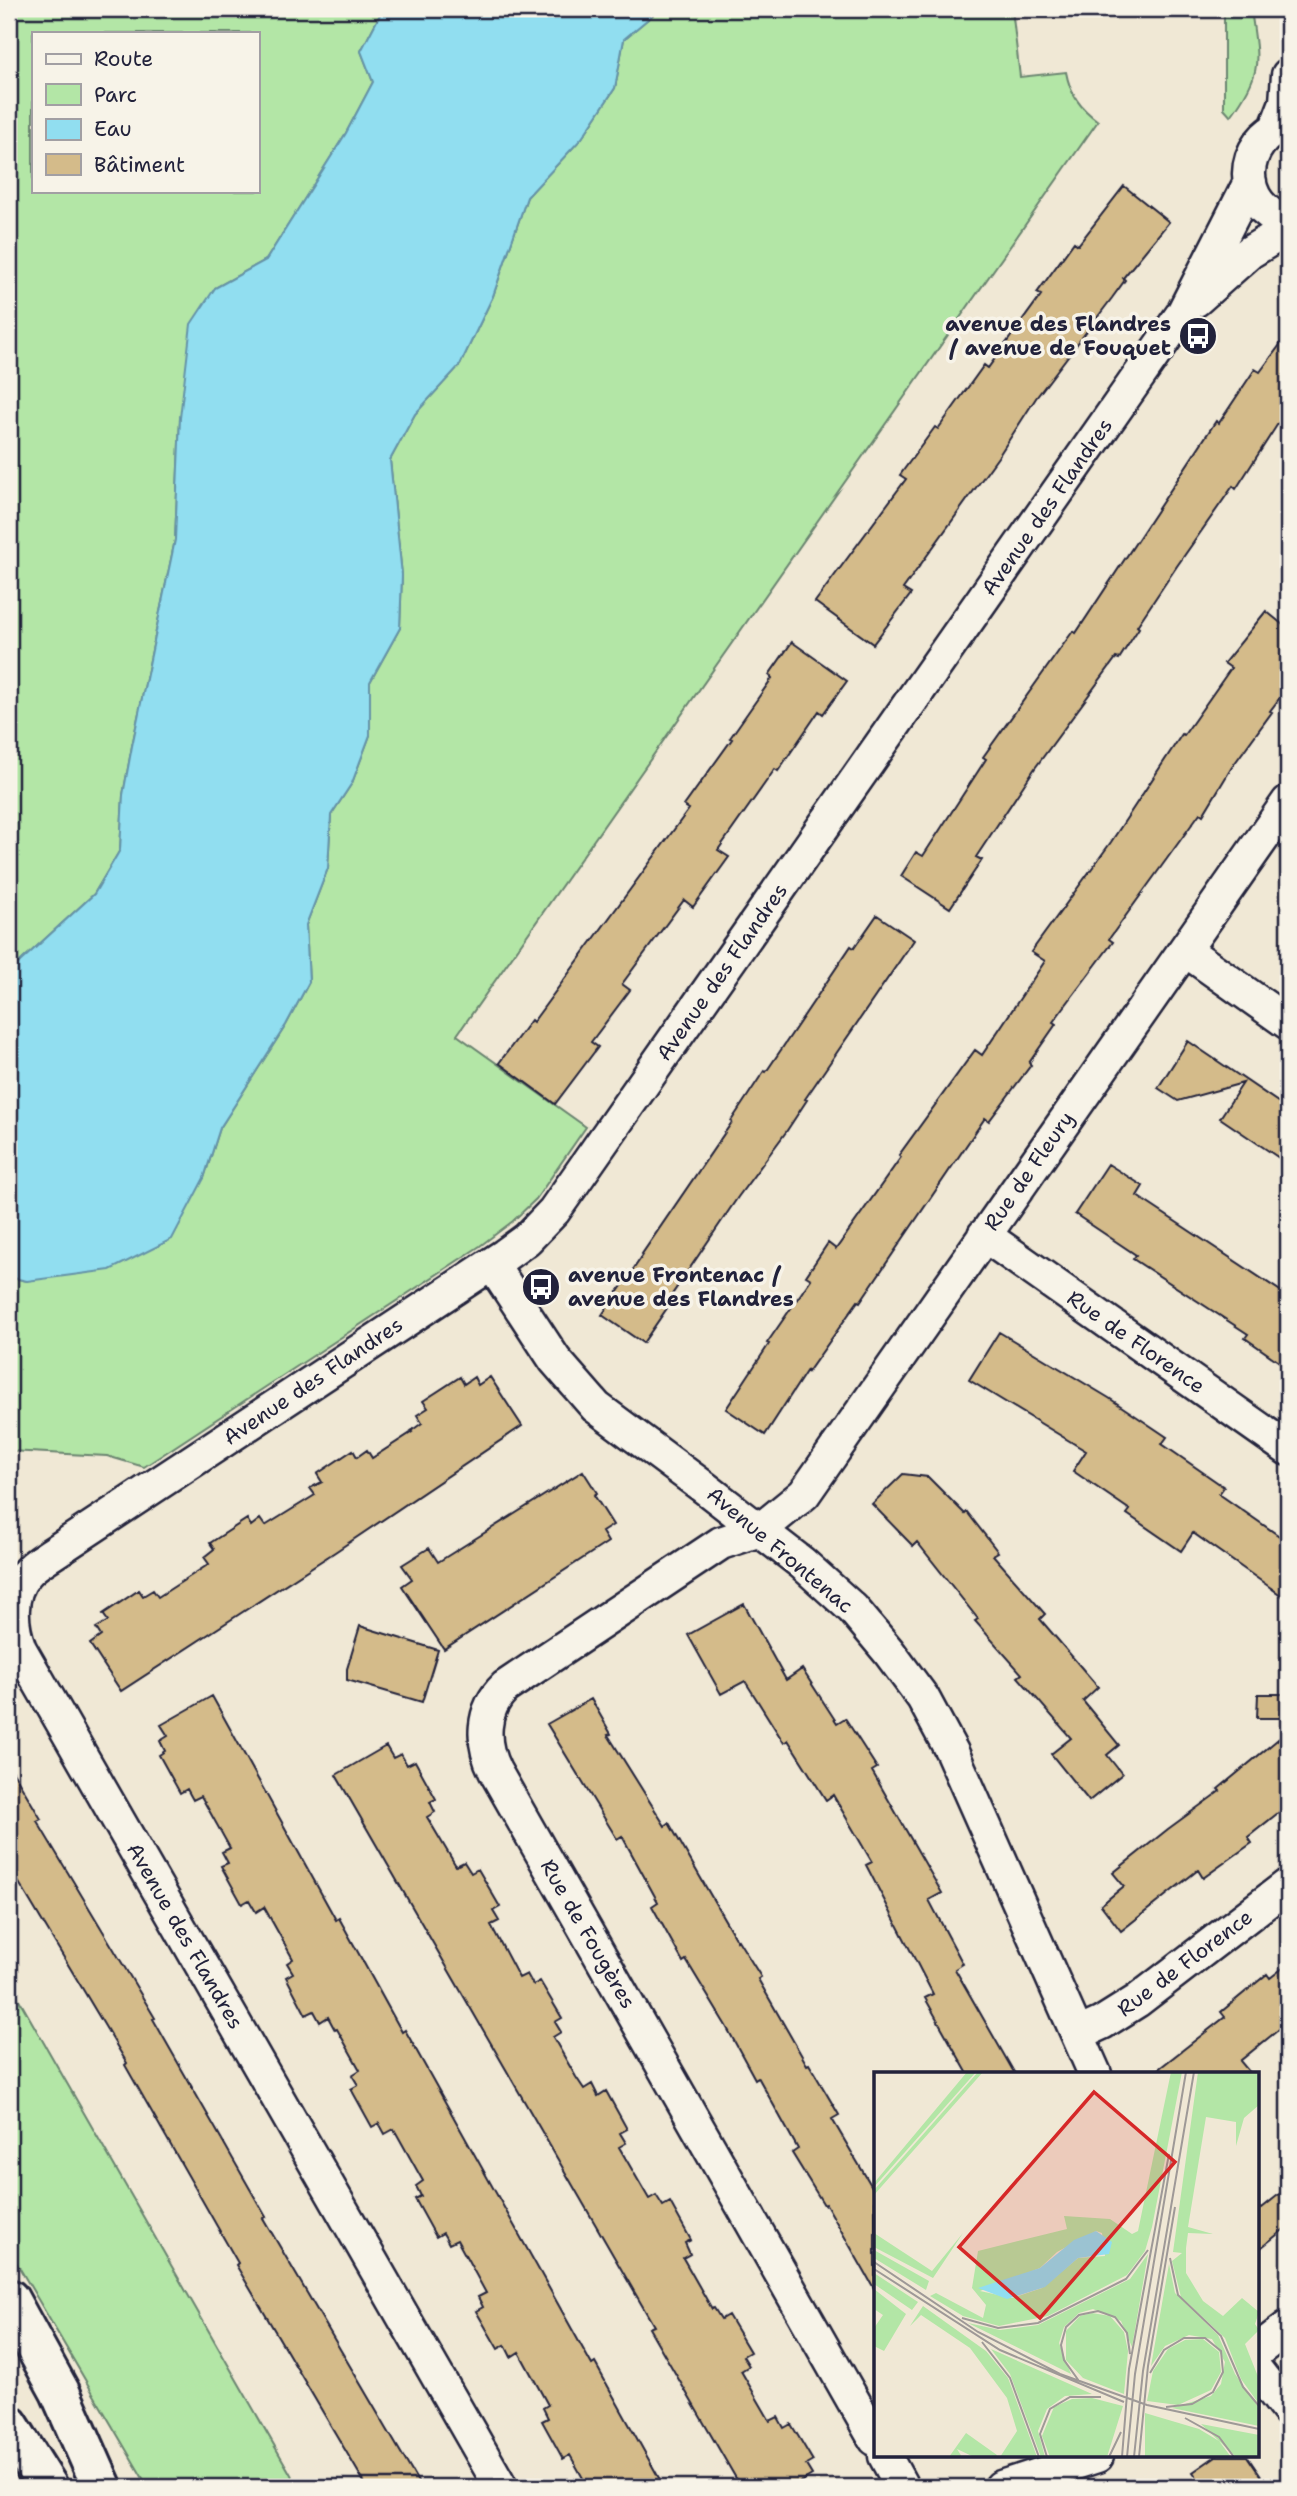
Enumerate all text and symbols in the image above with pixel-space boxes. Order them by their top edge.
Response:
legend [32,32,259,192]
text: Route [94,45,153,73]
text: Parc [94,81,137,109]
text: Eau [94,115,132,143]
text: Bâtiment [94,151,185,179]
place label: avenue des Flandres / avenue de Fouquet [945,310,1171,362]
bus stop icon: avenue des Flandres / avenue de Fouquet [1177,315,1219,357]
street label: Avenue des Flandres [975,413,1119,601]
street label: Avenue des Flandres [650,878,794,1066]
street label: Rue de Fleury [977,1106,1081,1236]
place label: avenue Frontenac / avenue des Flandres [568,1261,794,1313]
bus stop icon: avenue Frontenac / avenue des Flandres [520,1266,562,1308]
street label: Rue de Florence [1061,1284,1211,1400]
street label: Avenue des Flandres [218,1310,408,1452]
street label: Avenue Frontenac [701,1481,859,1619]
street label: Avenue des Flandres [120,1838,250,2034]
street label: Rue de Fougères [534,1854,642,2014]
street label: Rue de Florence [1112,1903,1258,2023]
inset map [874,2072,1258,2458]

